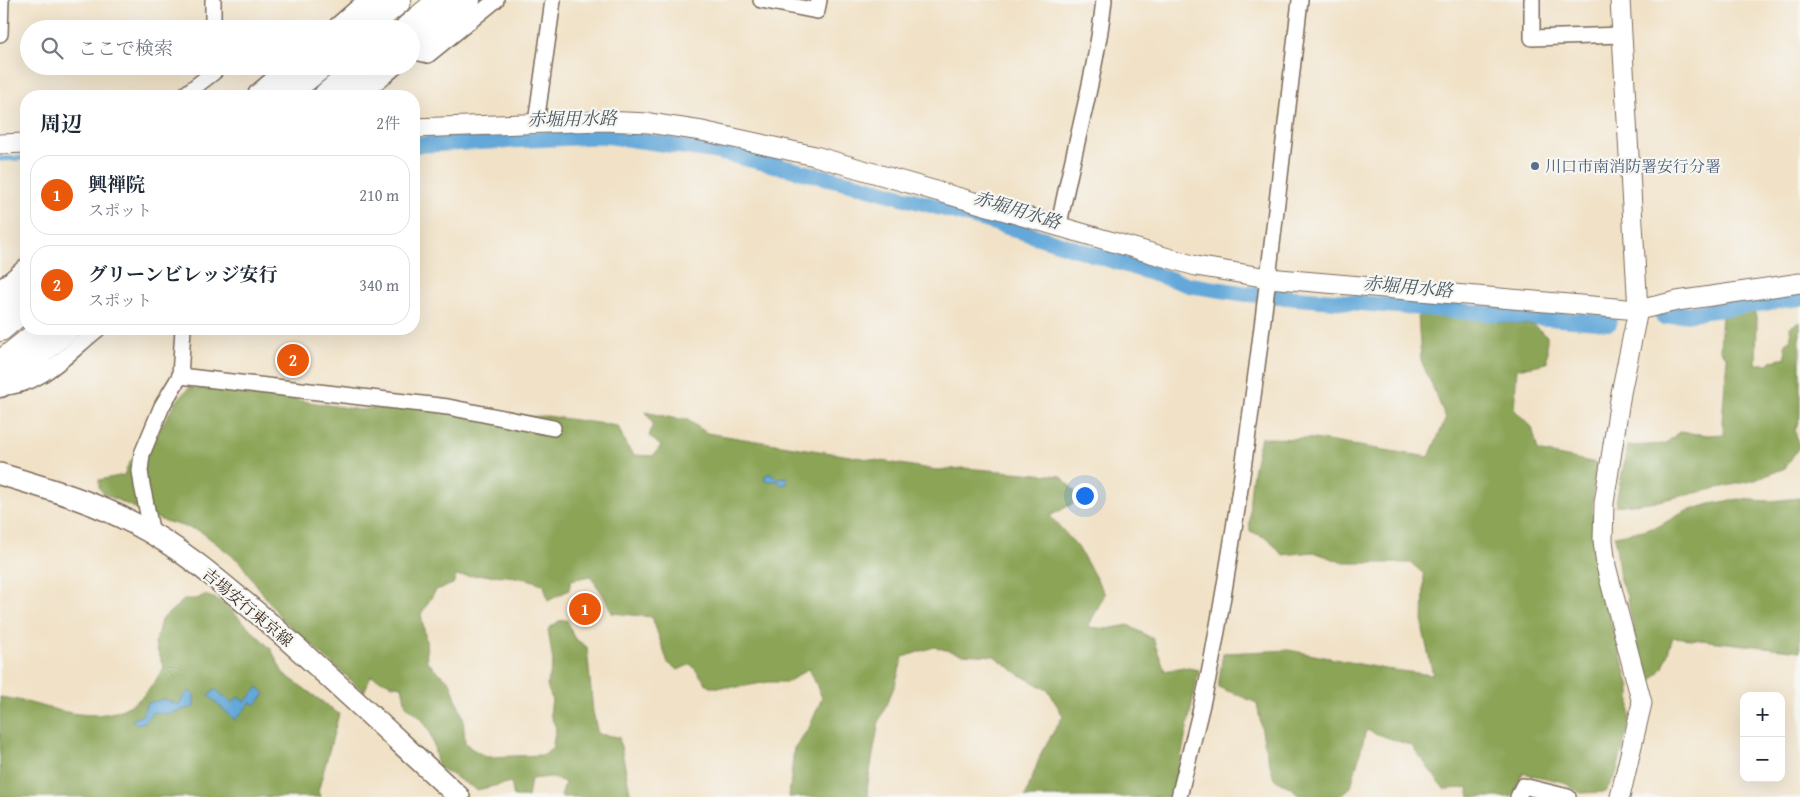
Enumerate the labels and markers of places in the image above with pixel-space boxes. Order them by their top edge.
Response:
place label: 川口市南消防署安行分署 [1545,154,1721,178]
marker: 川口市南消防署安行分署 [1529,160,1541,172]
pin: 2 [277,341,309,379]
pin: 1 [569,590,601,628]

